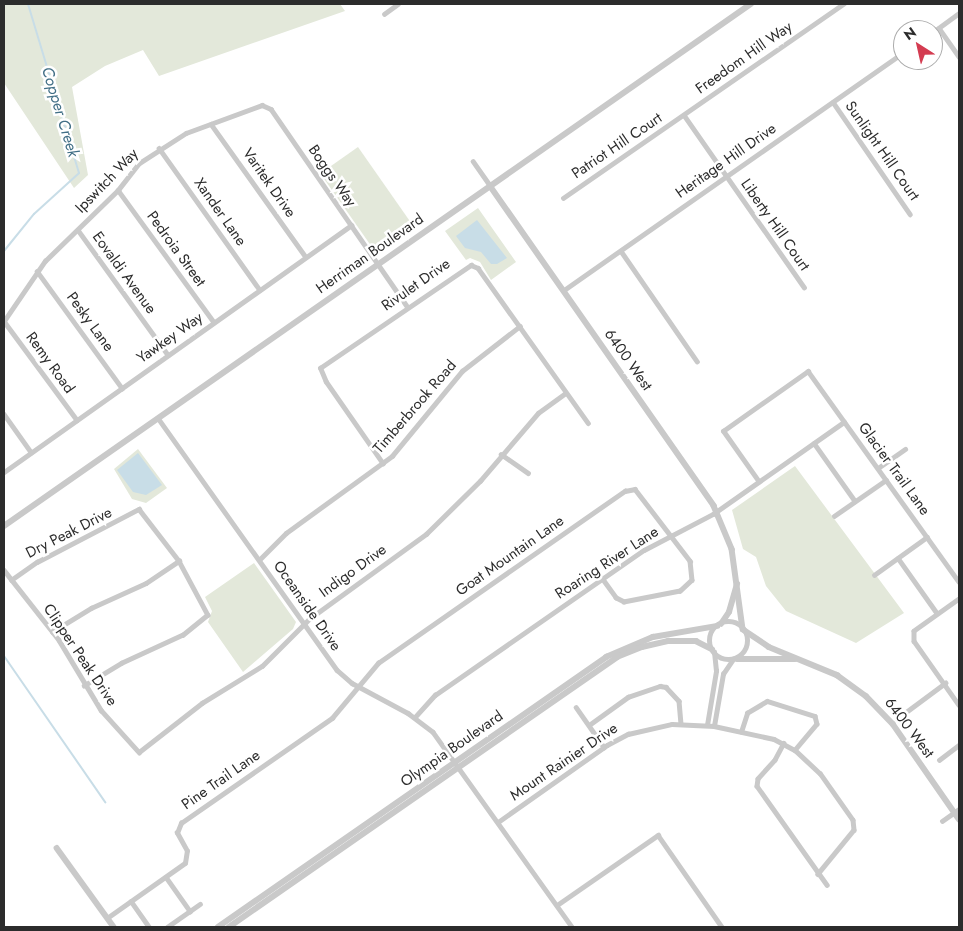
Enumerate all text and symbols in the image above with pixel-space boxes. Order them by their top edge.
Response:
street label: Freedom Hill Way [692,18,796,98]
north arrow [893,20,943,70]
text: N [900,22,920,45]
water label: Copper Creek [37,64,83,160]
street label: Sunlight Hill Court [841,98,923,204]
street label: Patriot Hill Court [568,109,666,183]
street label: Heritage Hill Drive [672,120,780,202]
street label: Boggs Way [304,142,360,210]
street label: Ipswitch Way [72,145,142,217]
street label: Varitek Drive [239,145,299,221]
street label: Xander Lane [190,175,250,249]
street label: Liberty Hill Court [737,176,813,274]
street label: Pedroia Street [143,208,209,290]
street label: Herriman Boulevard [313,210,427,298]
street label: Eovaldi Avenue [88,228,160,318]
street label: Rivulet Drive [378,255,454,315]
street label: Pesky Lane [62,289,118,355]
street label: Yawkey Way [134,309,206,367]
street label: 6400 West [600,326,656,394]
street label: Remy Road [22,329,78,397]
street label: Timberbrook Road [370,357,460,457]
street label: Glacier Trail Lane [854,419,934,519]
street label: Dry Peak Drive [23,504,115,562]
street label: Goat Mountain Lane [452,512,568,600]
street label: Roaring River Lane [552,523,662,603]
street label: Indigo Drive [316,541,390,601]
street label: Oceanside Drive [269,557,345,655]
street label: Clipper Peak Drive [39,601,121,709]
street label: 6400 West [880,694,938,762]
street label: Olympia Boulevard [397,707,507,791]
street label: Mount Rainier Drive [507,719,621,805]
street label: Pine Trail Lane [178,746,264,814]

